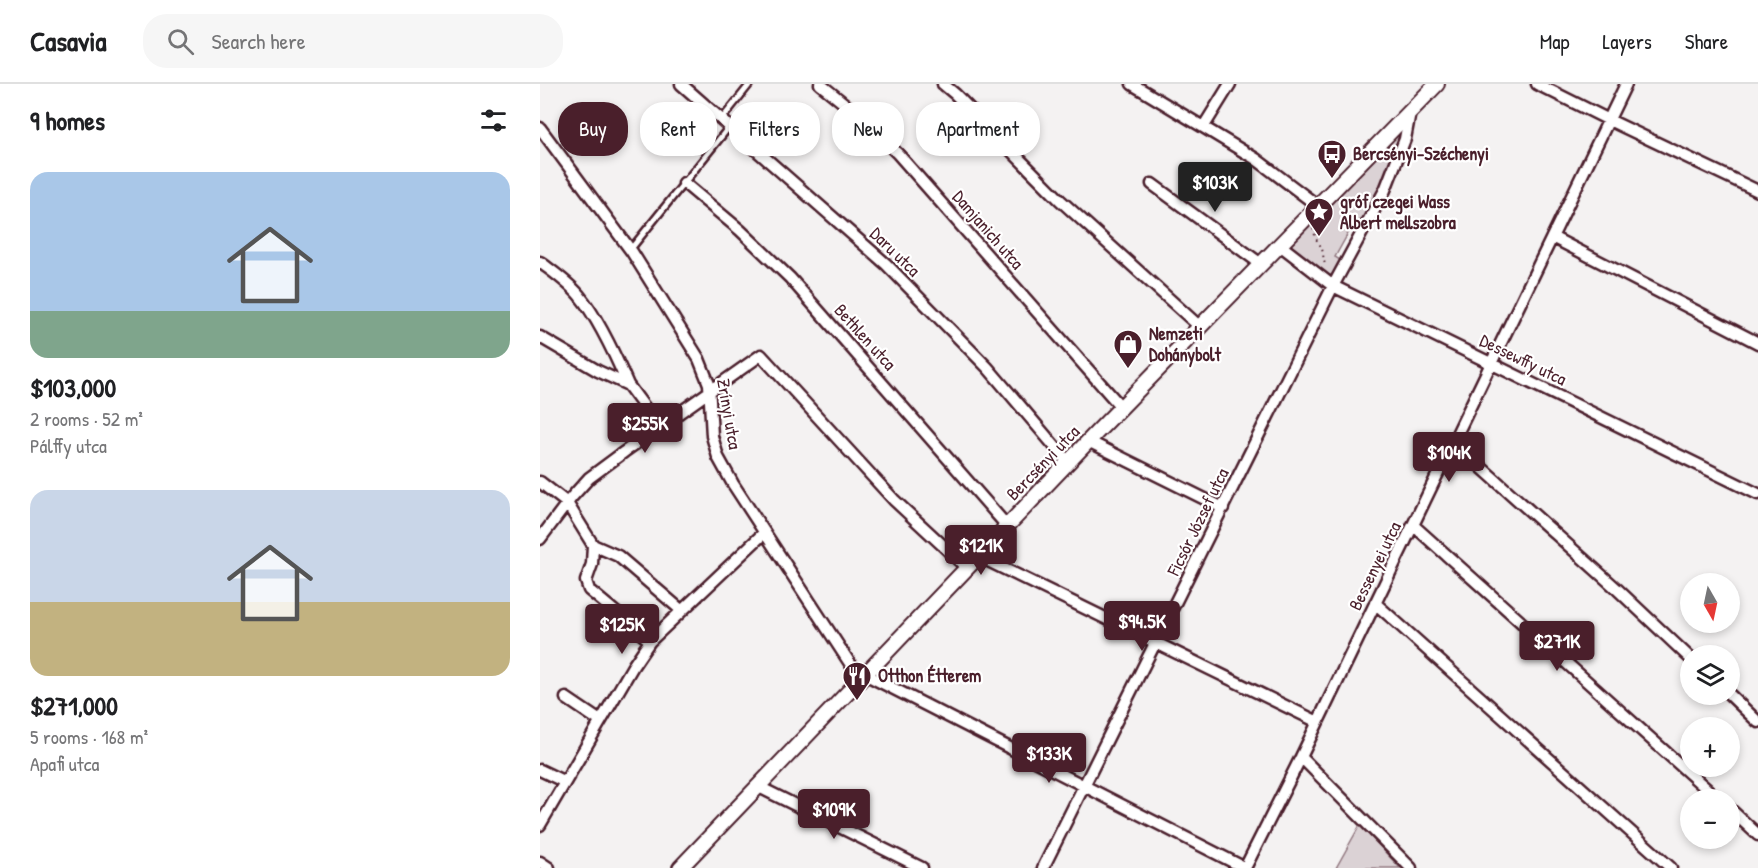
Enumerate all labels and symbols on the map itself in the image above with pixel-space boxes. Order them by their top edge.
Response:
bus stop icon: Bercsényi-Széchenyi [1316,138,1348,180]
place label: Bercsényi-Széchenyi [1353,141,1489,167]
pin: $103K [1173,162,1257,213]
street label: Damjanich utca [947,185,1030,275]
place label: gróf czegei Wass Albert mellszobra [1340,189,1457,235]
place icon: gróf czegei Wass Albert mellszobra [1303,196,1335,238]
street label: Daru utca [865,221,926,282]
street label: Bethlen utca [829,298,902,375]
place label: Nemzeti Dohánybolt [1149,321,1222,368]
shop icon: Nemzeti Dohánybolt [1112,328,1144,370]
street label: Dessewffy utca [1476,328,1571,391]
street label: Zrínyi utca [711,377,748,451]
pin: $255K [603,403,687,454]
street label: Bercsényi utca [1000,420,1085,506]
pin: $104K [1407,432,1491,483]
street label: Ficsór József utca [1160,464,1234,581]
street label: Bessenyei utca [1342,517,1407,614]
pin: $121K [939,525,1023,576]
north arrow [1680,573,1740,633]
pin: $94.5K [1093,601,1191,652]
pin: $125K [580,604,664,655]
pin: $271K [1515,621,1599,672]
restaurant icon: Otthon Étterem [841,660,873,702]
place label: Otthon Étterem [878,663,981,688]
pin: $133K [1007,733,1091,784]
pin: $109K [792,789,876,840]

